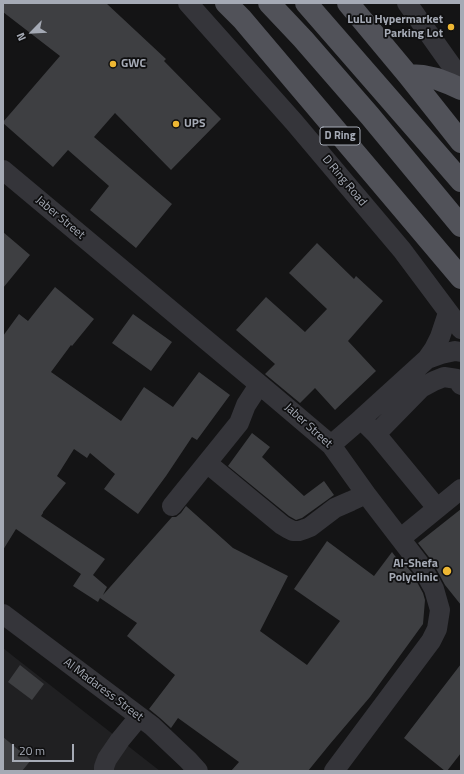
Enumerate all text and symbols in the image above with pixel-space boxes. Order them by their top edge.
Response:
north arrow [12,12,52,52]
place label: LuLu Hypermarket Parking Lot [347,13,443,41]
marker: LuLu Hypermarket Parking Lot [446,22,456,32]
text: N [12,30,30,44]
place label: GWC [121,57,146,71]
marker: GWC [108,59,118,69]
place label: UPS [184,117,205,131]
marker: UPS [171,119,181,129]
road number: D Ring [320,127,360,145]
street label: D Ring Road [319,153,369,209]
street label: Jaber Street [33,193,87,243]
street label: Jaber Street [281,401,335,451]
place label: Al-Shefa Polyclinic [389,557,438,585]
marker: Al-Shefa Polyclinic [441,565,453,577]
street label: Al Madaress Street [60,655,146,725]
scale bar [14,736,76,762]
text: 20 m [19,741,45,760]

